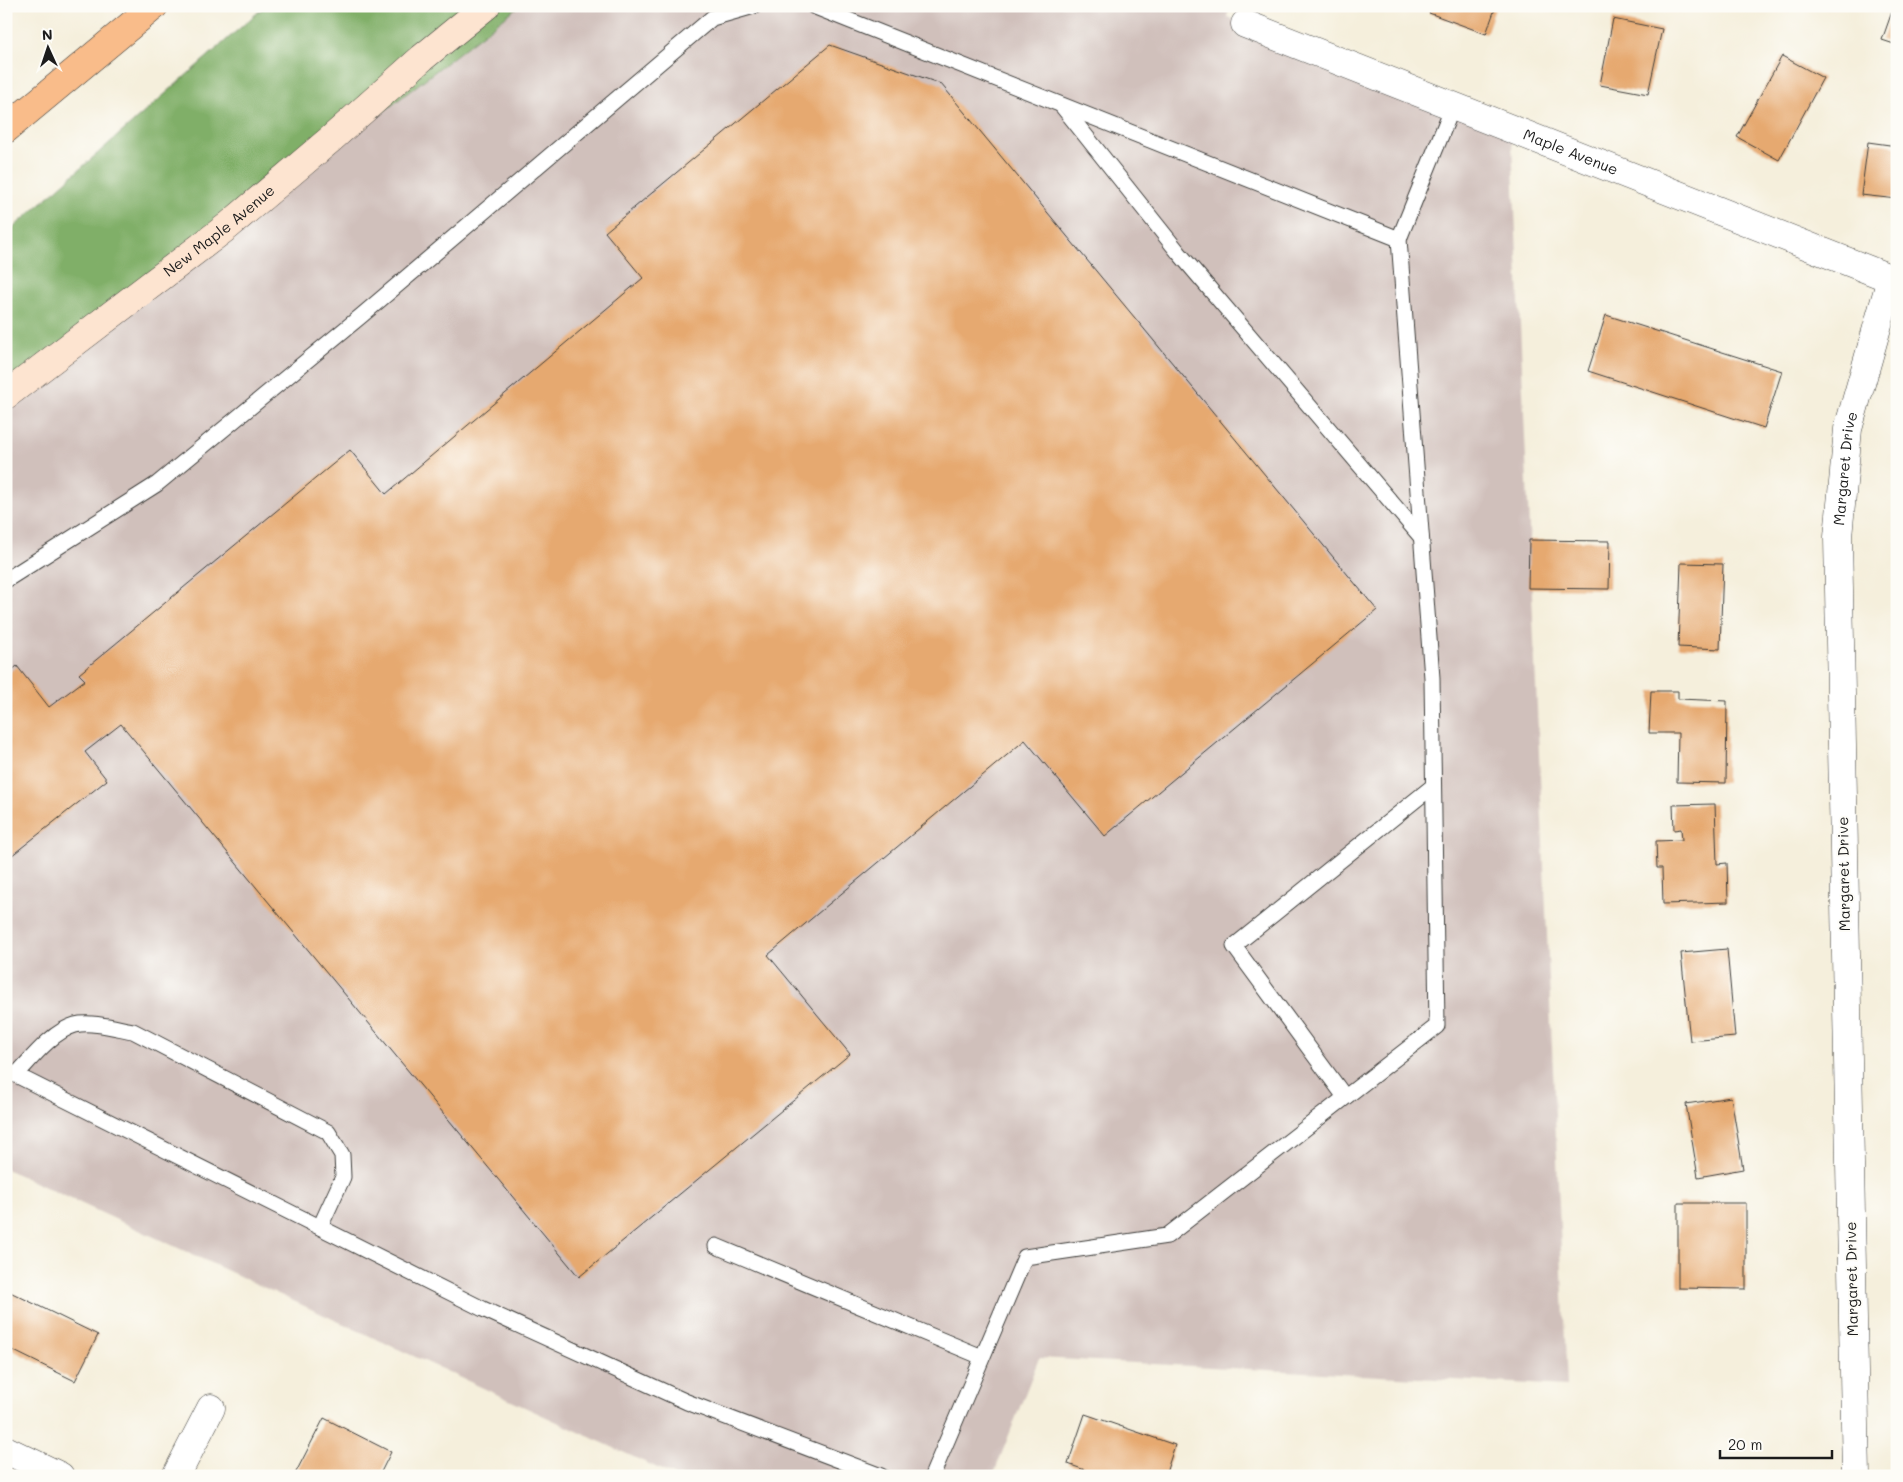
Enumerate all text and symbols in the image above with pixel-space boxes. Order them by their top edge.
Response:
north arrow [22,22,72,72]
text: N [41,25,53,44]
street label: Maple Avenue [1521,124,1621,179]
street label: New Maple Avenue [159,180,279,281]
street label: Margaret Drive [1828,409,1862,526]
street label: Margaret Drive [1832,816,1854,932]
street label: Margaret Drive [1840,1221,1862,1337]
scale bar [1720,1427,1833,1459]
text: 20 m [1728,1434,1762,1454]

